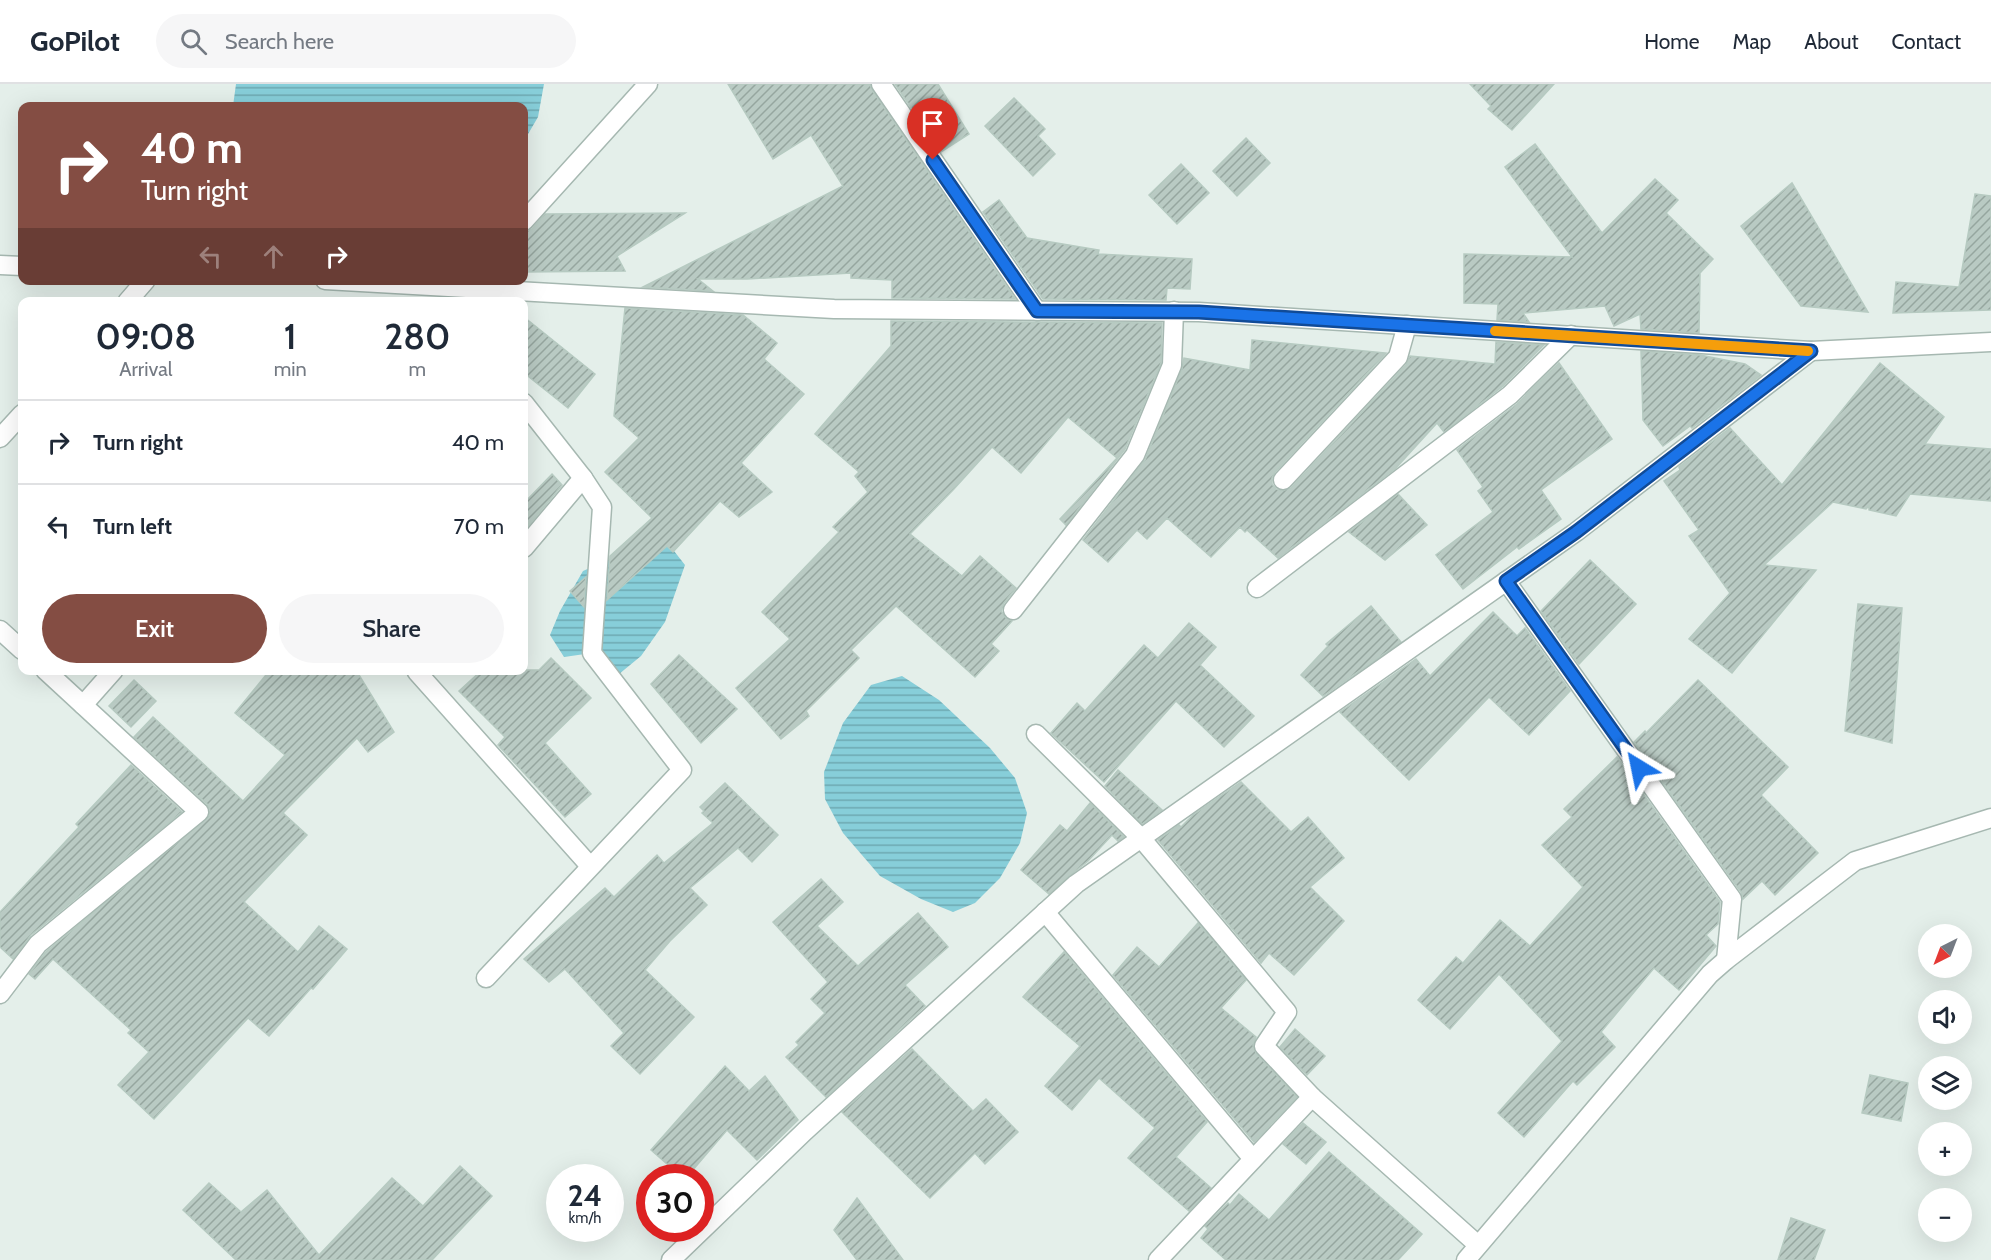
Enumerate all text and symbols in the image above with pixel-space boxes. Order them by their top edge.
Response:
search box [156,14,576,68]
text: GoPilot [30,24,120,58]
icon: search [177,25,210,58]
text: Search here [225,28,334,55]
text: Home [1644,29,1700,54]
text: Map [1733,29,1771,54]
text: About [1804,29,1858,54]
text: Contact [1891,29,1961,54]
pin [907,98,958,160]
icon: arrive [916,107,949,140]
text: 40 m [141,122,243,174]
icon: right [42,126,120,204]
text: Turn right [141,174,248,207]
icon: left [194,240,227,273]
icon: ahead [257,240,290,273]
icon: right [320,240,353,273]
text: 09:08 [96,314,196,358]
text: 1 [284,314,297,358]
text: 280 [384,314,450,358]
text: Arrival [119,357,172,381]
text: min [274,357,307,381]
text: m [409,357,426,381]
icon: right [42,426,75,459]
text: Turn right [93,429,183,456]
text: 40 m [452,429,504,456]
icon: left [42,510,75,543]
text: Turn left [93,513,172,540]
text: 70 m [454,513,504,540]
button: Exit [42,594,267,663]
button: Share [279,594,504,663]
position arrow [1607,736,1671,800]
north arrow [1918,924,1972,978]
map controls [1918,924,1972,1242]
button: sound [1918,990,1972,1044]
button: layers [1918,1056,1972,1110]
button: + [1918,1122,1972,1176]
speed limit sign: 30 [636,1164,714,1242]
text: 24 [568,1177,602,1214]
button: − [1918,1188,1972,1242]
text: km/h [569,1209,601,1227]

